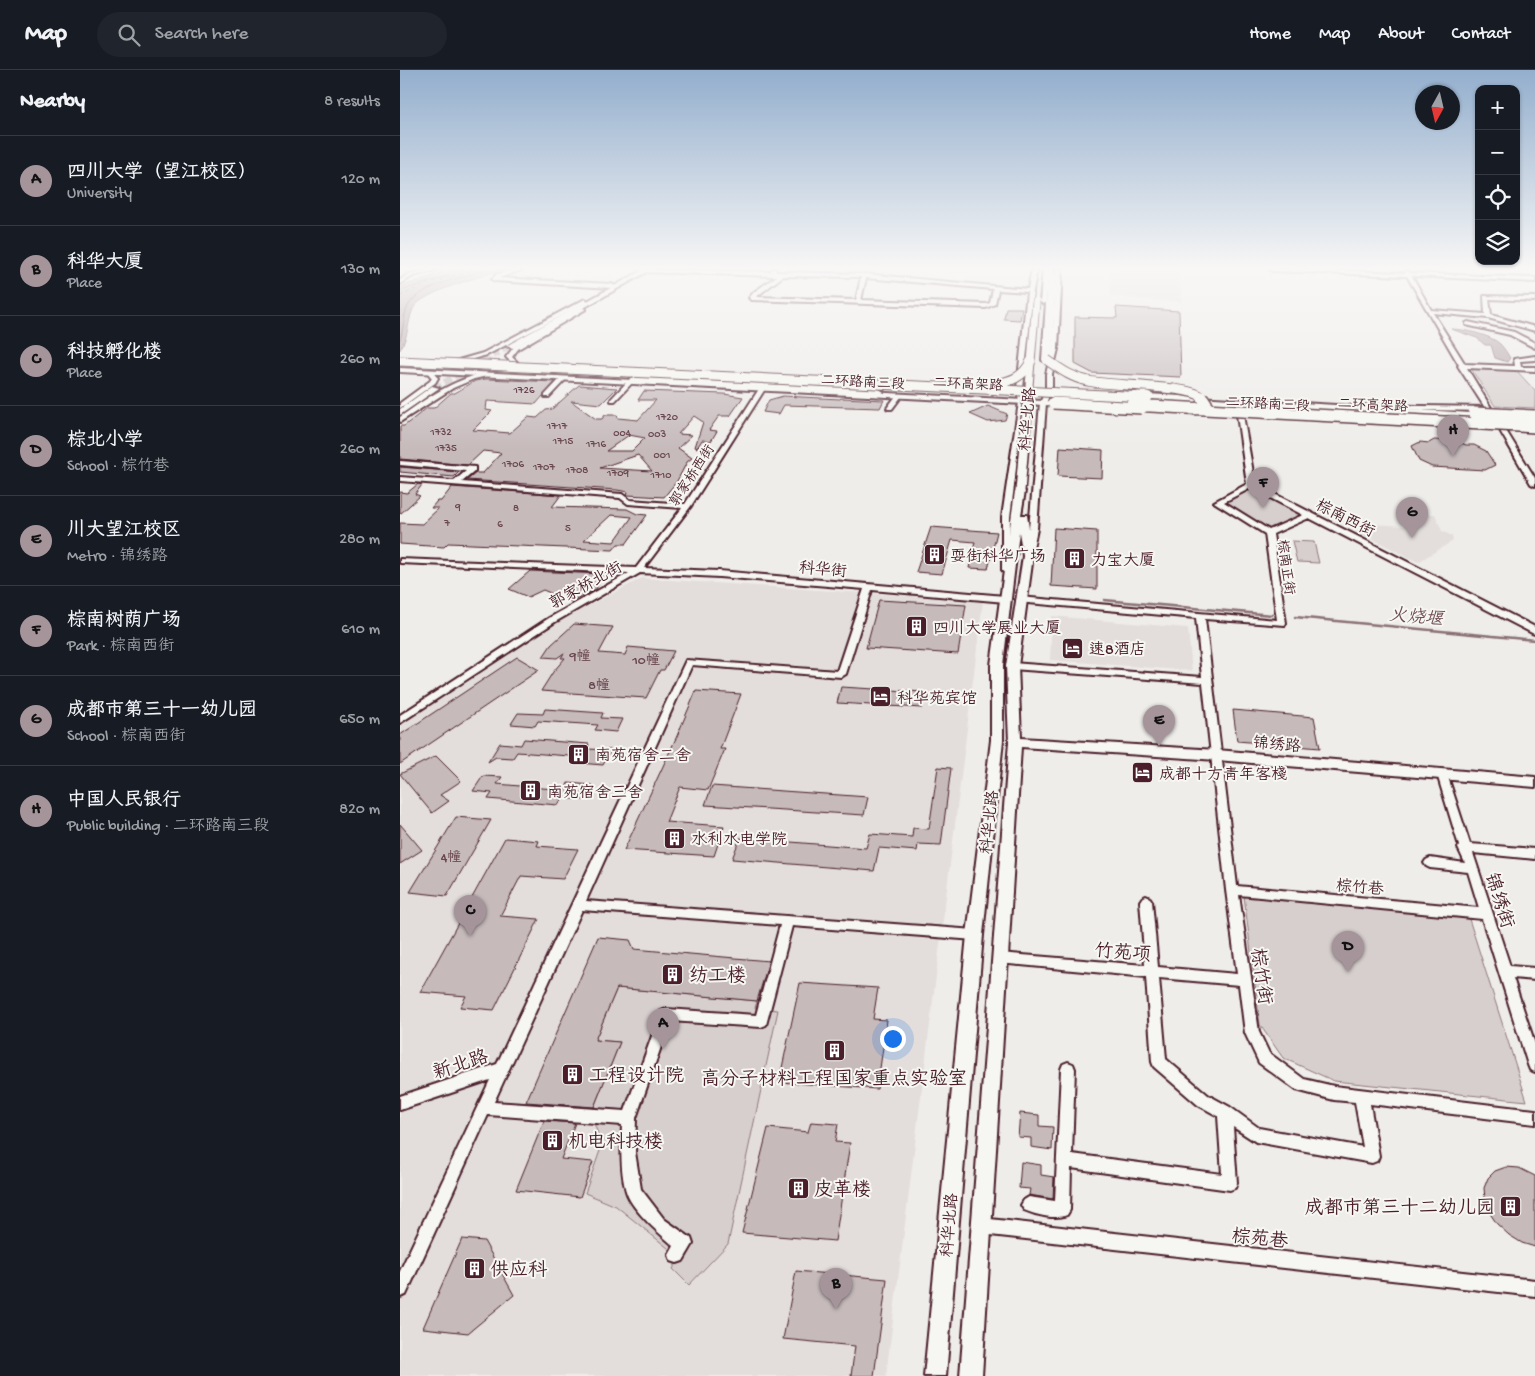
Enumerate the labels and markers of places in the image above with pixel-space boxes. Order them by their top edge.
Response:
pin: H [1437,415,1469,456]
pin: F [1247,467,1279,508]
pin: G [1396,497,1428,538]
building icon: 耍街科华广场 [922,543,946,567]
place label: 耍街科华广场 [950,547,1046,568]
building icon: 力宝大厦 [1063,547,1087,571]
place label: 力宝大厦 [1091,551,1155,572]
building icon: 四川大学展业大厦 [905,615,929,639]
place label: 四川大学展业大厦 [933,620,1061,640]
hotel icon: 速8酒店 [1061,636,1085,660]
place label: 速8酒店 [1089,640,1146,661]
hotel icon: 科华苑宾馆 [869,685,893,709]
place label: 科华苑宾馆 [897,689,977,710]
pin: E [1143,705,1175,746]
building icon: 南苑宿舍二舍 [567,742,591,766]
place label: 南苑宿舍二舍 [595,746,691,767]
hotel icon: 成都十方青年客棧 [1131,761,1155,785]
place label: 成都十方青年客棧 [1159,765,1287,786]
building icon: 南苑宿舍三舍 [519,779,543,803]
place label: 南苑宿舍三舍 [547,783,643,804]
building icon: 水利水电学院 [663,826,687,850]
place label: 水利水电学院 [691,830,787,851]
pin: C [454,895,486,936]
pin: D [1332,931,1364,972]
building icon: 纺工楼 [661,962,685,986]
place label: 纺工楼 [689,965,746,989]
pin: A [647,1008,679,1049]
building icon: 高分子材料工程国家重点实验室 [822,1039,846,1063]
building icon: 工程设计院 [561,1062,585,1086]
place label: 工程设计院 [589,1065,684,1089]
place label: 高分子材料工程国家重点实验室 [701,1068,967,1092]
building icon: 机电科技楼 [540,1128,564,1152]
place label: 机电科技楼 [568,1131,663,1155]
building icon: 皮革楼 [786,1176,810,1200]
place label: 皮革楼 [814,1179,871,1203]
building icon: 成都市第三十二幼儿园 [1499,1194,1523,1218]
place label: 成都市第三十二幼儿园 [1305,1197,1495,1221]
building icon: 供应科 [462,1256,486,1280]
place label: 供应科 [490,1259,548,1283]
pin: B [820,1268,852,1309]

